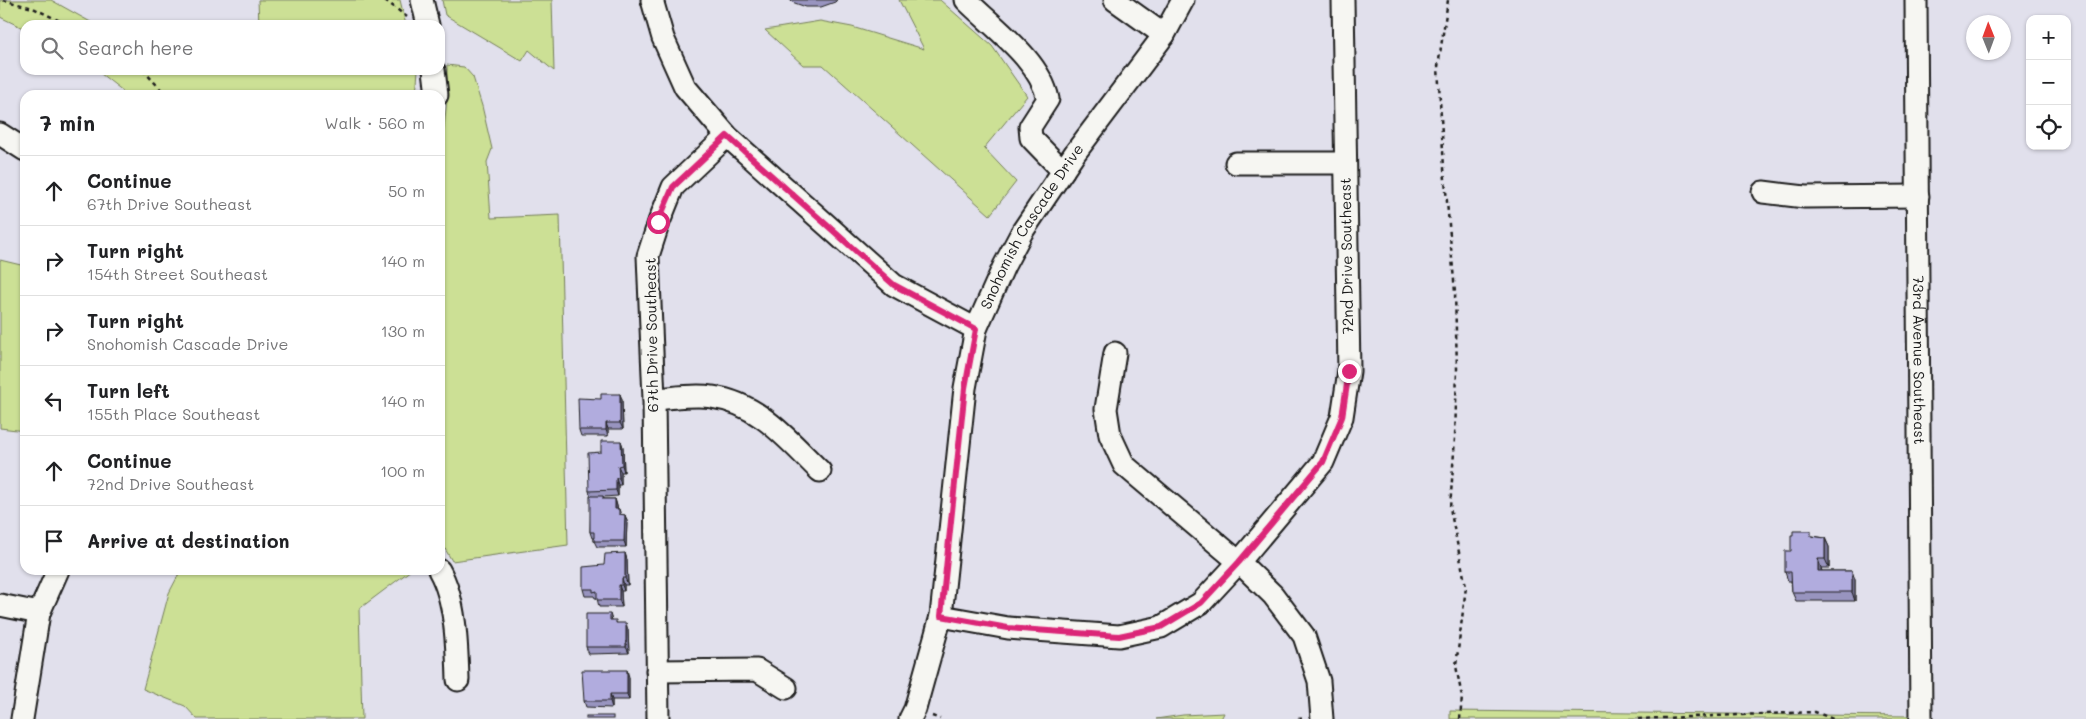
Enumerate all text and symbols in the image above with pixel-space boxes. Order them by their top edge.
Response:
north arrow [1966,15,2011,60]
map controls [2026,15,2071,150]
button: + [2026,15,2071,60]
search box [20,20,445,75]
icon: search [38,34,66,62]
text: Search here [78,35,194,60]
button: − [2026,60,2071,105]
button: locate [2026,105,2071,150]
text: 7 min [40,109,95,136]
text: Walk · 560 m [325,112,425,133]
street label: Snohomish Cascade Drive [975,139,1088,312]
text: Continue [87,168,172,193]
icon: ahead [40,177,68,205]
street label: 72nd Drive Southeast [1335,177,1357,335]
text: 50 m [388,180,425,201]
text: 67th Drive Southeast [87,193,252,214]
route start [647,211,670,234]
text: Turn right [87,238,184,263]
icon: right [40,247,68,275]
text: 140 m [381,250,425,271]
street label: 67th Drive Southeast [640,257,662,413]
text: 154th Street Southeast [87,263,268,284]
street label: 73rd Avenue Southeast [1909,275,1930,445]
text: Turn right [87,308,184,333]
icon: right [40,317,68,345]
text: 130 m [381,320,425,341]
text: Snohomish Cascade Drive [87,333,288,354]
route end [1338,360,1361,383]
text: Turn left [87,378,170,403]
icon: left [40,387,68,415]
text: 140 m [381,390,425,411]
text: 155th Place Southeast [87,403,260,424]
text: Continue [87,448,172,473]
icon: ahead [40,457,68,485]
text: 100 m [380,460,425,481]
text: 72nd Drive Southeast [87,473,254,494]
icon: arrive [40,527,68,555]
text: Arrive at destination [87,528,290,553]

